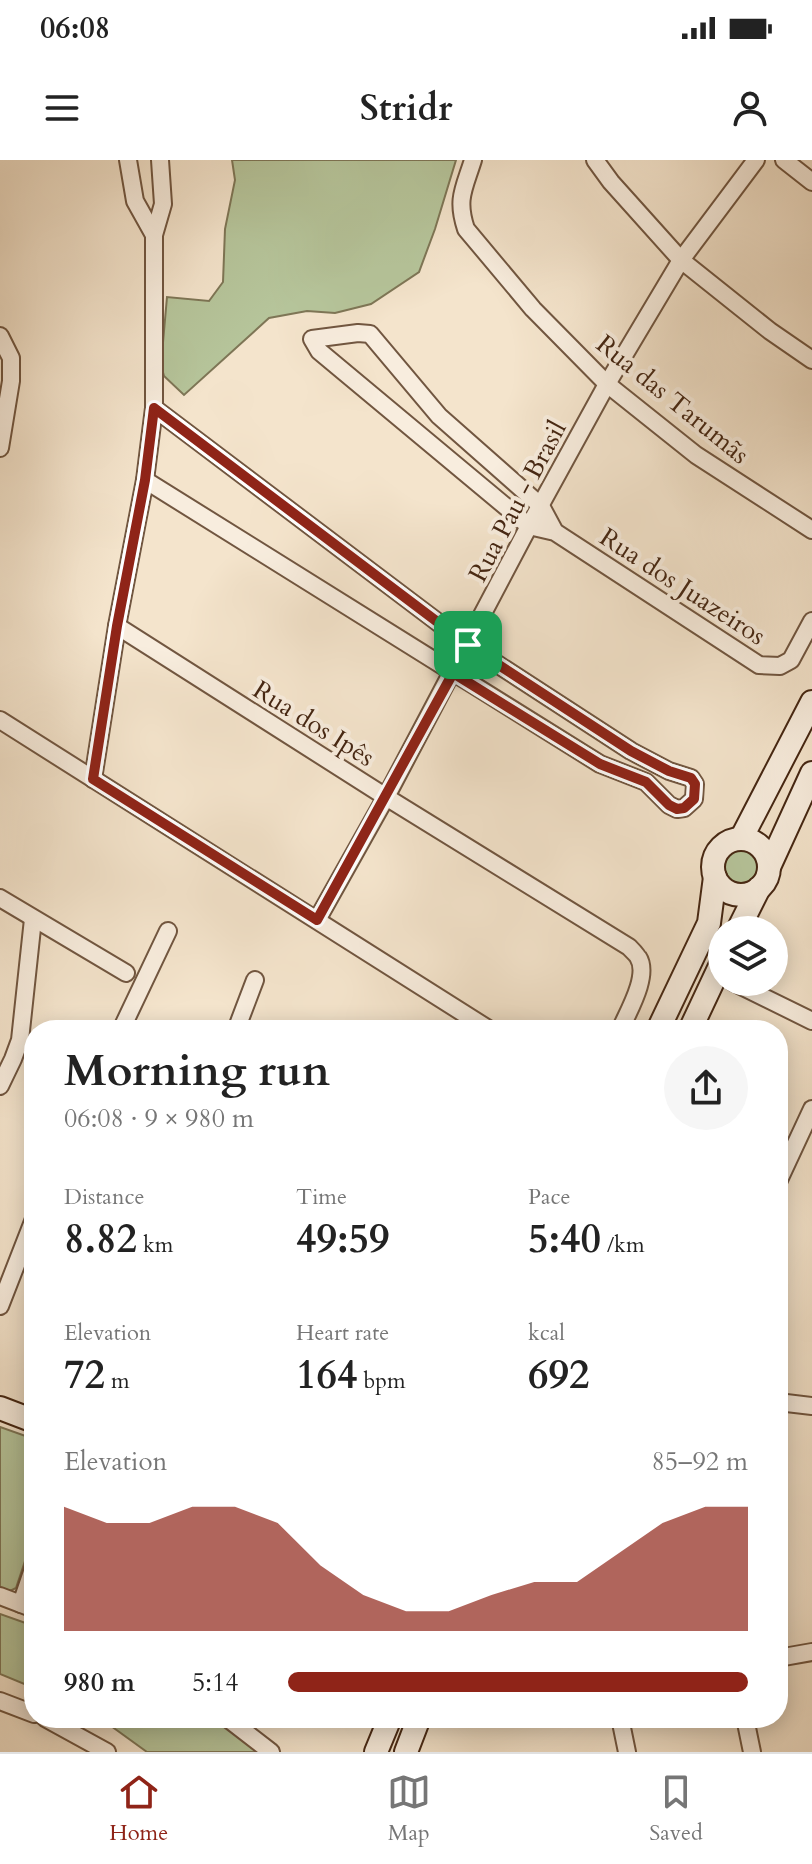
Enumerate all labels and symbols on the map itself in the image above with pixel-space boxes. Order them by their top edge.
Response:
street label: Rua das Tarumãs [589,327,756,472]
street label: Rua Pau - Brasil [460,414,575,588]
street label: Rua dos Juazeiros [593,520,772,653]
pin [434,611,502,679]
street label: Rua dos Ipês [246,672,381,775]

